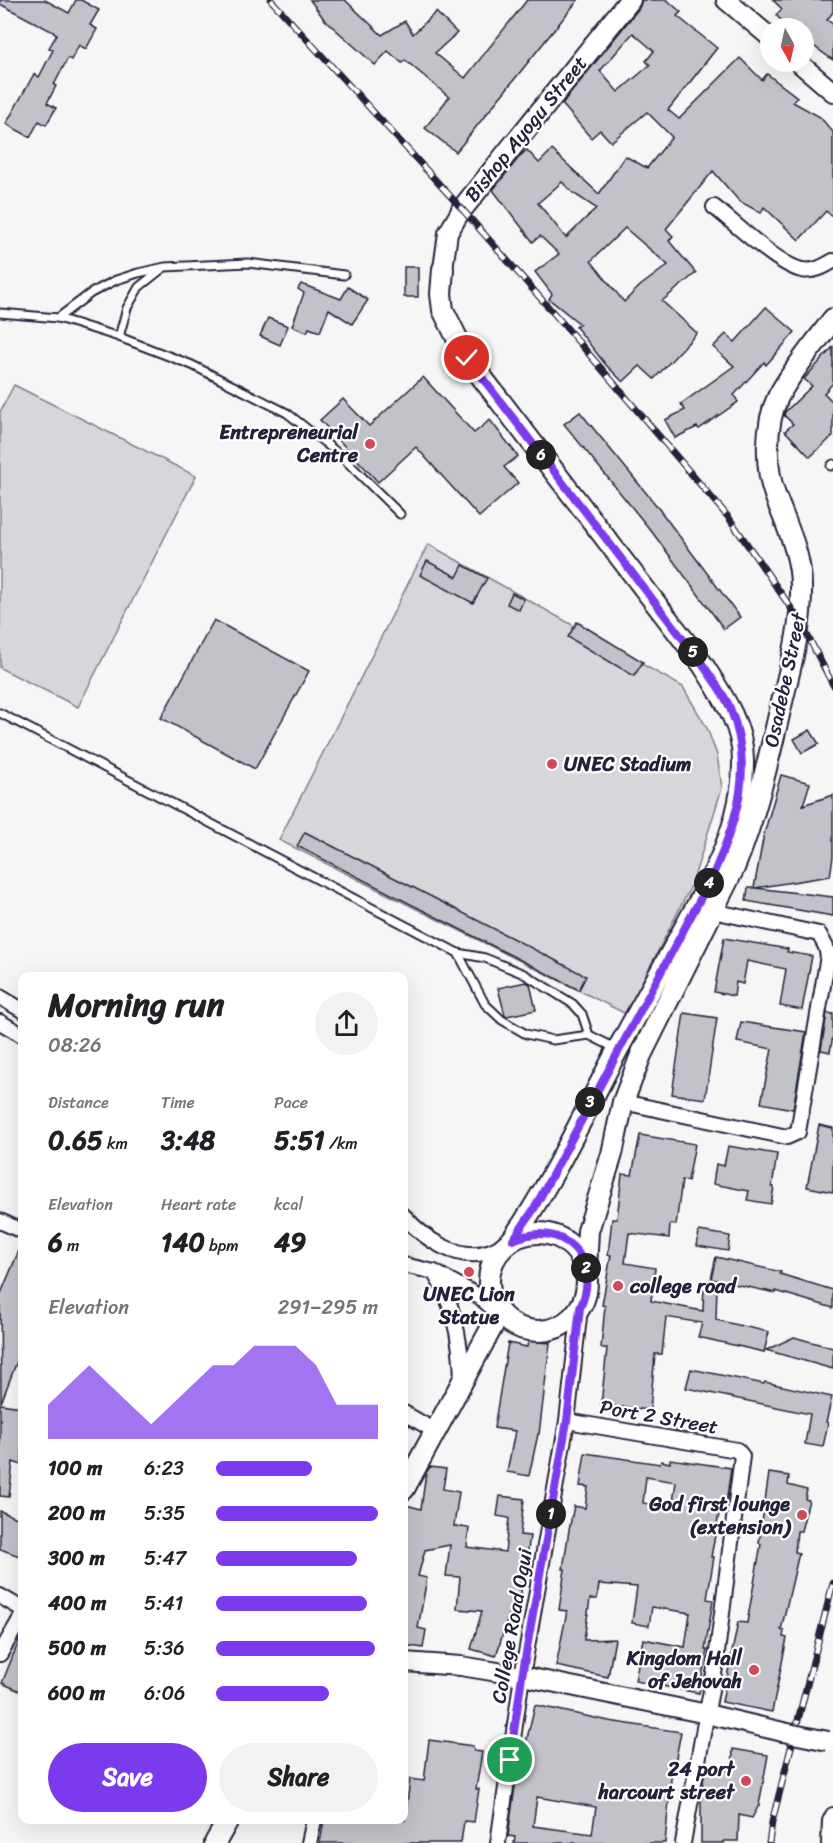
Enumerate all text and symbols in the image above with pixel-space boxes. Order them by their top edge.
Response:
north arrow [760,18,814,72]
map controls [760,18,814,72]
street label: Bishop Ayogu Street [456,48,597,210]
pin [441,332,492,383]
icon: check [450,341,483,374]
place label: Entrepreneurial Centre [219,415,359,473]
marker: Entrepreneurial Centre [363,437,377,451]
pin: 6 [526,440,556,470]
text: 6 [536,440,546,469]
street label: Osadebe Street [754,609,817,750]
pin: 5 [678,637,708,667]
text: 5 [688,637,698,666]
place label: UNEC Stadium [564,747,691,782]
marker: UNEC Stadium [545,757,559,771]
pin: 4 [694,868,724,898]
text: 4 [704,868,714,897]
text: Morning run [48,976,224,1034]
button: share [315,992,378,1055]
text: 08:26 [48,1028,102,1063]
pin: 3 [575,1087,605,1117]
text: 3 [586,1087,594,1116]
text: Distance [48,1088,109,1117]
text: Time [161,1088,195,1117]
text: Pace [274,1088,308,1117]
text: 0.65 [48,1117,103,1163]
text: 3:48 [161,1117,215,1163]
text: 5:51 [274,1117,325,1163]
text: km [103,1129,128,1158]
text: /km [325,1129,358,1158]
text: Elevation [48,1190,113,1219]
text: Heart rate [161,1190,236,1219]
text: kcal [274,1190,303,1219]
text: 6 [48,1219,63,1265]
text: 140 [161,1219,205,1265]
text: 49 [274,1219,306,1265]
text: m [63,1231,79,1260]
text: bpm [205,1231,239,1260]
pin: 2 [571,1253,601,1283]
text: 2 [581,1253,591,1282]
marker: UNEC Lion Statue [462,1265,476,1279]
place label: college road [629,1269,738,1304]
place label: UNEC Lion Statue [423,1277,515,1335]
marker: college road [611,1279,625,1293]
text: Elevation [48,1290,129,1325]
text: 291–295 m [278,1290,378,1325]
street label: Port 2 Street [597,1389,721,1445]
text: 100 m [48,1451,102,1486]
text: 6:23 [144,1451,184,1486]
place label: God first lounge (extension) [648,1487,792,1545]
text: 200 m [48,1496,105,1531]
text: 5:35 [144,1496,185,1531]
pin: 1 [536,1499,566,1529]
text: 1 [548,1499,554,1528]
marker: God first lounge (extension) [795,1508,809,1522]
text: 300 m [48,1541,105,1576]
text: 5:47 [144,1541,186,1576]
street label: College Road Ogui [481,1544,543,1706]
text: 400 m [48,1586,106,1621]
text: 5:41 [144,1586,183,1621]
text: 500 m [48,1631,106,1666]
text: 5:36 [144,1631,185,1666]
place label: Kingdom Hall of Jehovah [626,1641,743,1699]
marker: Kingdom Hall of Jehovah [747,1663,761,1677]
text: 600 m [48,1676,105,1711]
text: 6:06 [144,1676,185,1711]
pin [484,1734,535,1785]
button: Save [48,1743,207,1812]
button: Share [219,1743,378,1812]
icon: arrive [493,1743,526,1776]
place label: 24 port harcourt street [598,1752,736,1810]
marker: 24 port harcourt street [739,1774,753,1788]

